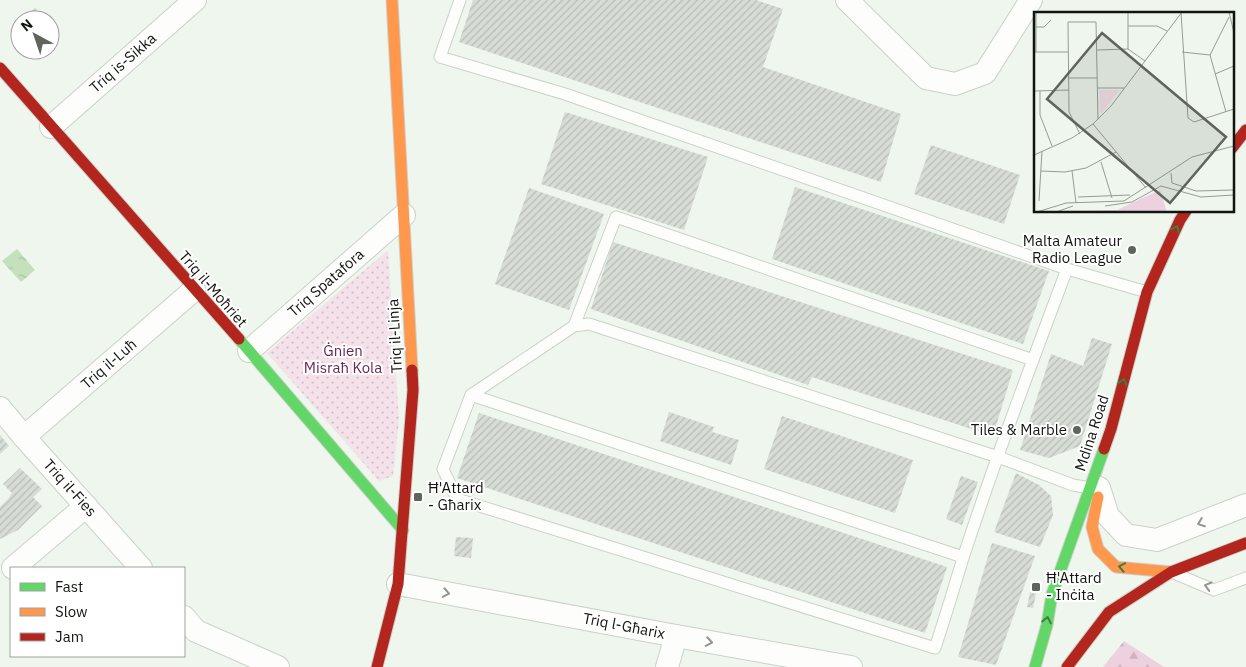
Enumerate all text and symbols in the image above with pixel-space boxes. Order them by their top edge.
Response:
north arrow [10,10,60,60]
inset map [1034,12,1234,212]
text: N [17,15,36,35]
street label: Triq is-Sikka [85,28,160,97]
one-way arrow [1169,225,1180,234]
place label: Malta Amateur Radio League [1023,231,1122,267]
street label: Triq Spatafora [284,244,368,321]
marker: Malta Amateur Radio League [1126,244,1138,256]
street label: Triq il-Moħriet [175,247,252,331]
street label: Triq il-Linja [383,298,406,374]
street label: Triq il-Luħ [77,334,140,393]
park label: Ġnien Misraħ Kola [304,341,382,377]
one-way arrow [1118,378,1128,387]
street label: Mdina Road [1070,392,1113,473]
place label: Tiles & Marble [971,420,1067,439]
marker: Tiles & Marble [1071,424,1083,436]
street label: Triq il-Fies [40,455,101,520]
place label: Ħ'Attard - Għarix [428,478,484,514]
marker: Ħ'Attard - Għarix [412,491,424,503]
one-way arrow [1197,517,1205,527]
one-way arrow [1118,562,1127,573]
legend [10,567,185,657]
place label: Ħ'Attard - Inċita [1046,568,1102,604]
text: Fast [55,577,83,596]
marker: Ħ'Attard - Inċita [1030,581,1042,593]
one-way arrow [1204,582,1213,592]
one-way arrow [442,587,451,598]
text: Slow [55,602,88,621]
street label: Triq l-Għarix [581,608,667,643]
one-way arrow [1042,615,1052,624]
text: Jam [55,627,84,646]
one-way arrow [705,636,714,646]

